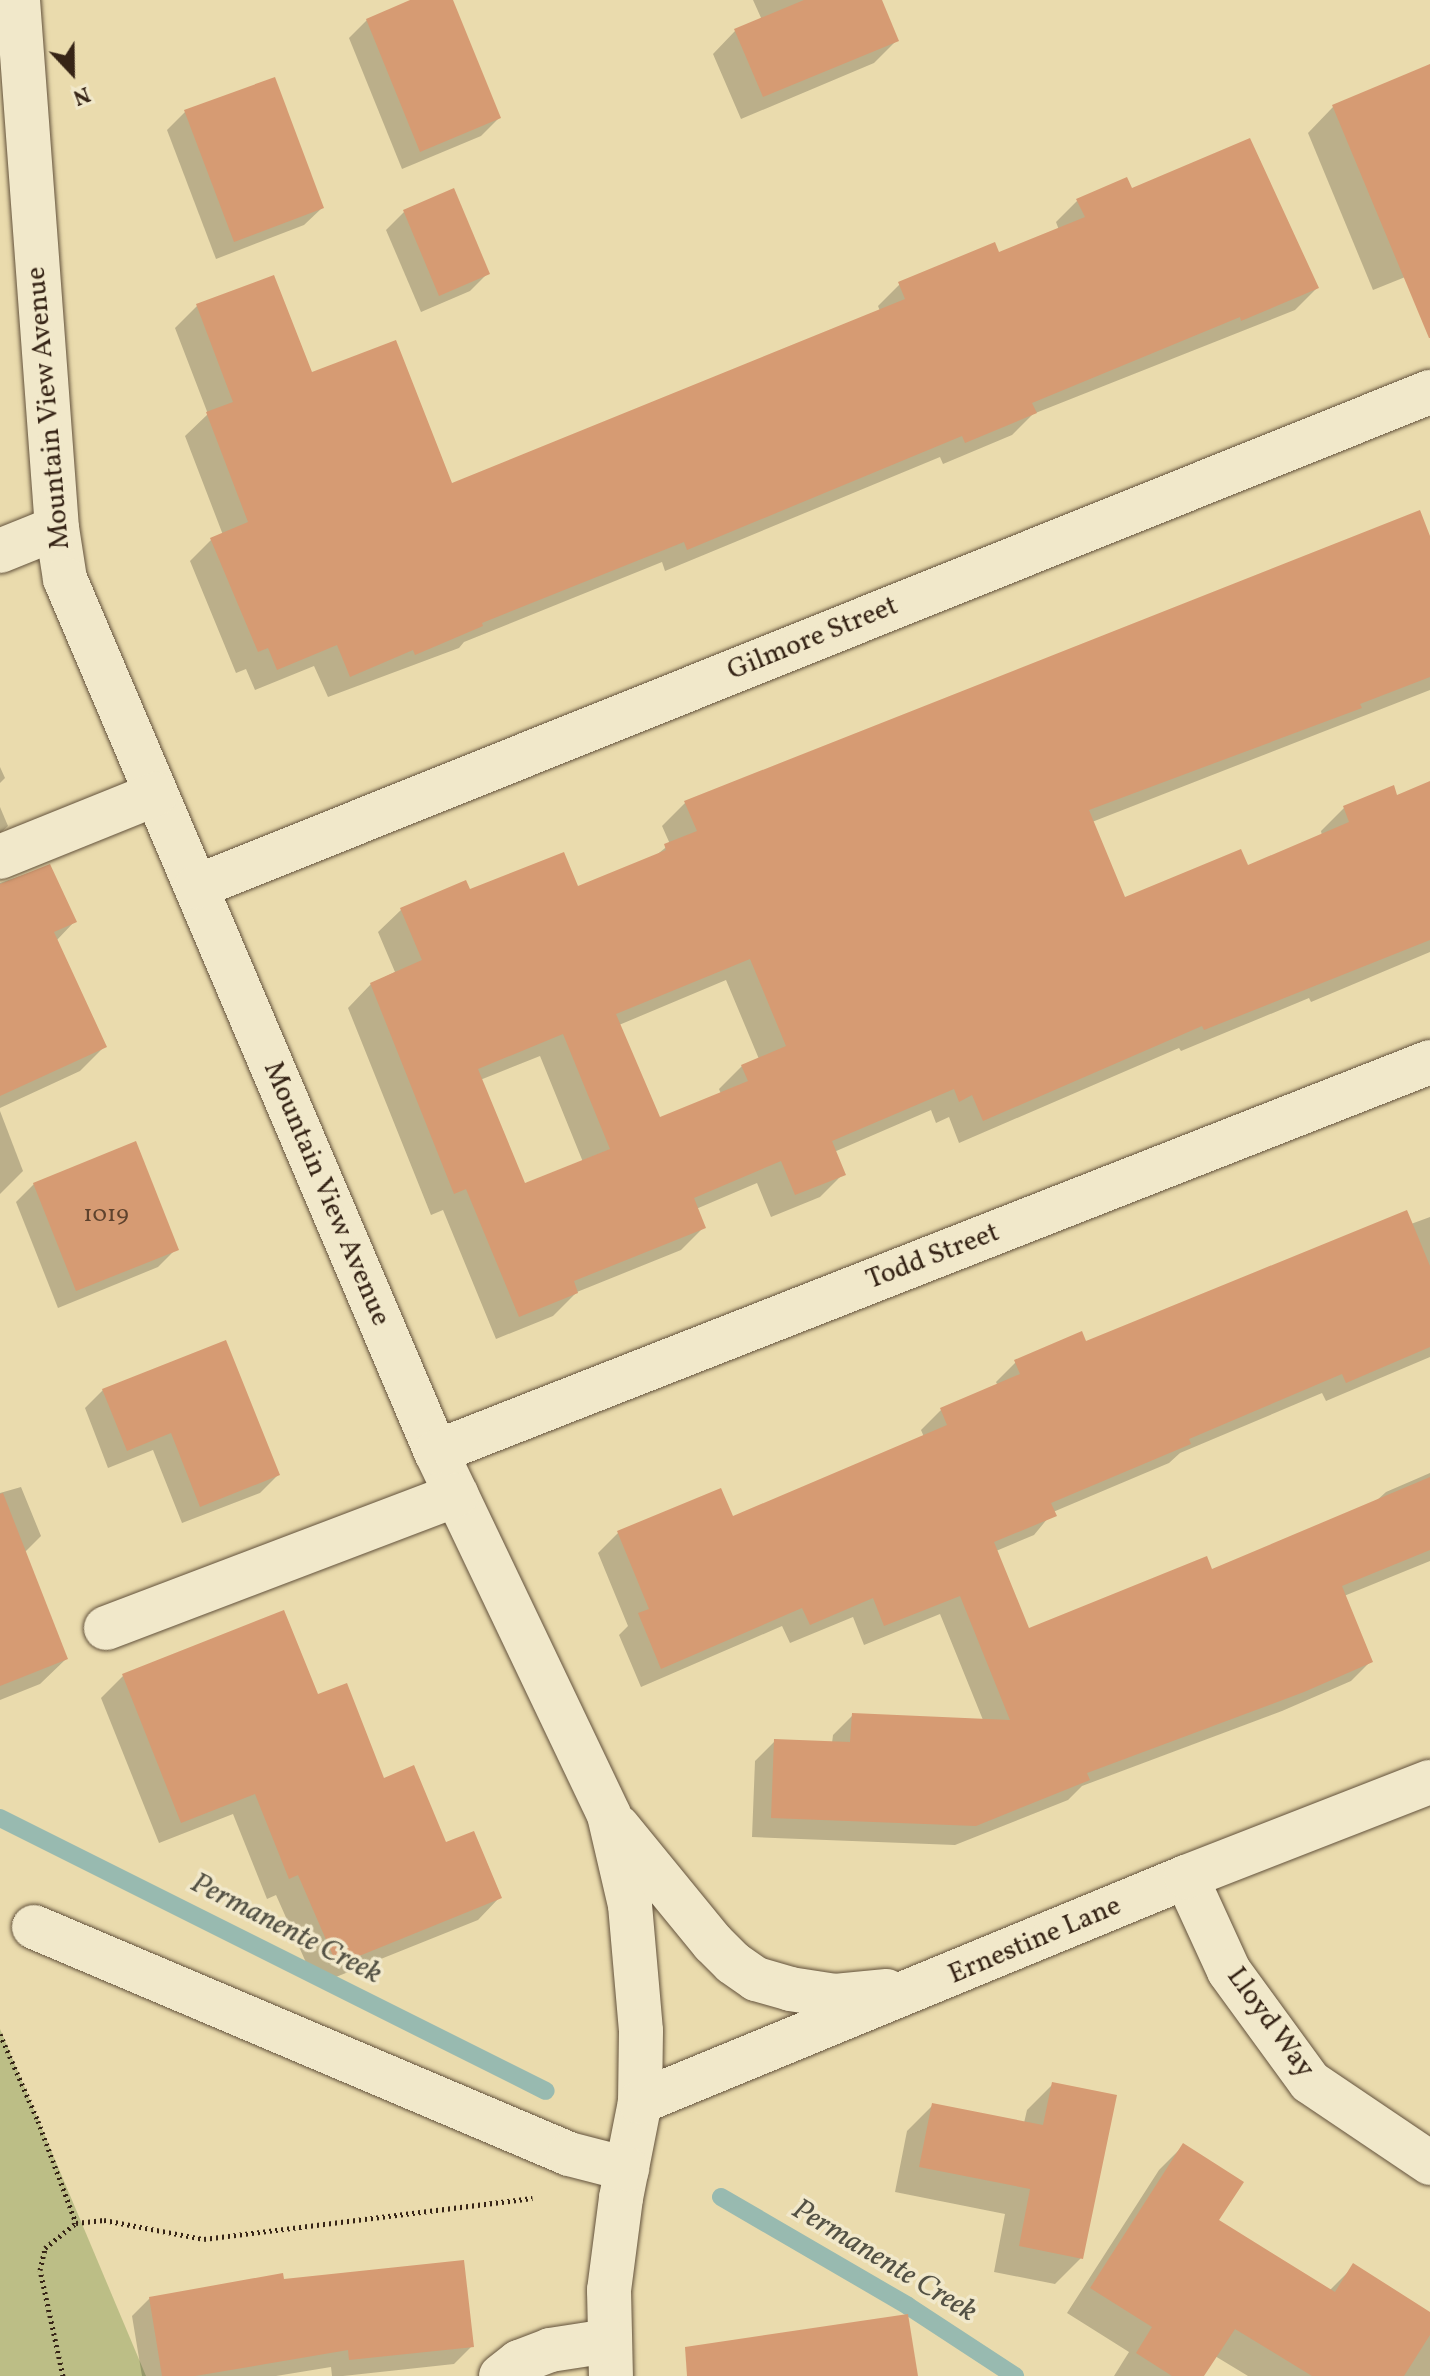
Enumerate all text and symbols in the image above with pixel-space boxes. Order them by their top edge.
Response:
north arrow [32,32,112,112]
text: N [68,77,94,112]
street label: Mountain View Avenue [20,264,78,552]
street label: Gilmore Street [723,590,903,688]
street label: Mountain View Avenue [255,1056,397,1332]
house number: 1019 [83,1202,129,1230]
street label: Todd Street [862,1216,1004,1298]
water label: Permanente Creek [184,1865,388,1993]
street label: Ernestine Lane [944,1890,1126,1992]
street label: Lloyd Way [1218,1961,1322,2085]
water label: Permanente Creek [785,2192,983,2330]

